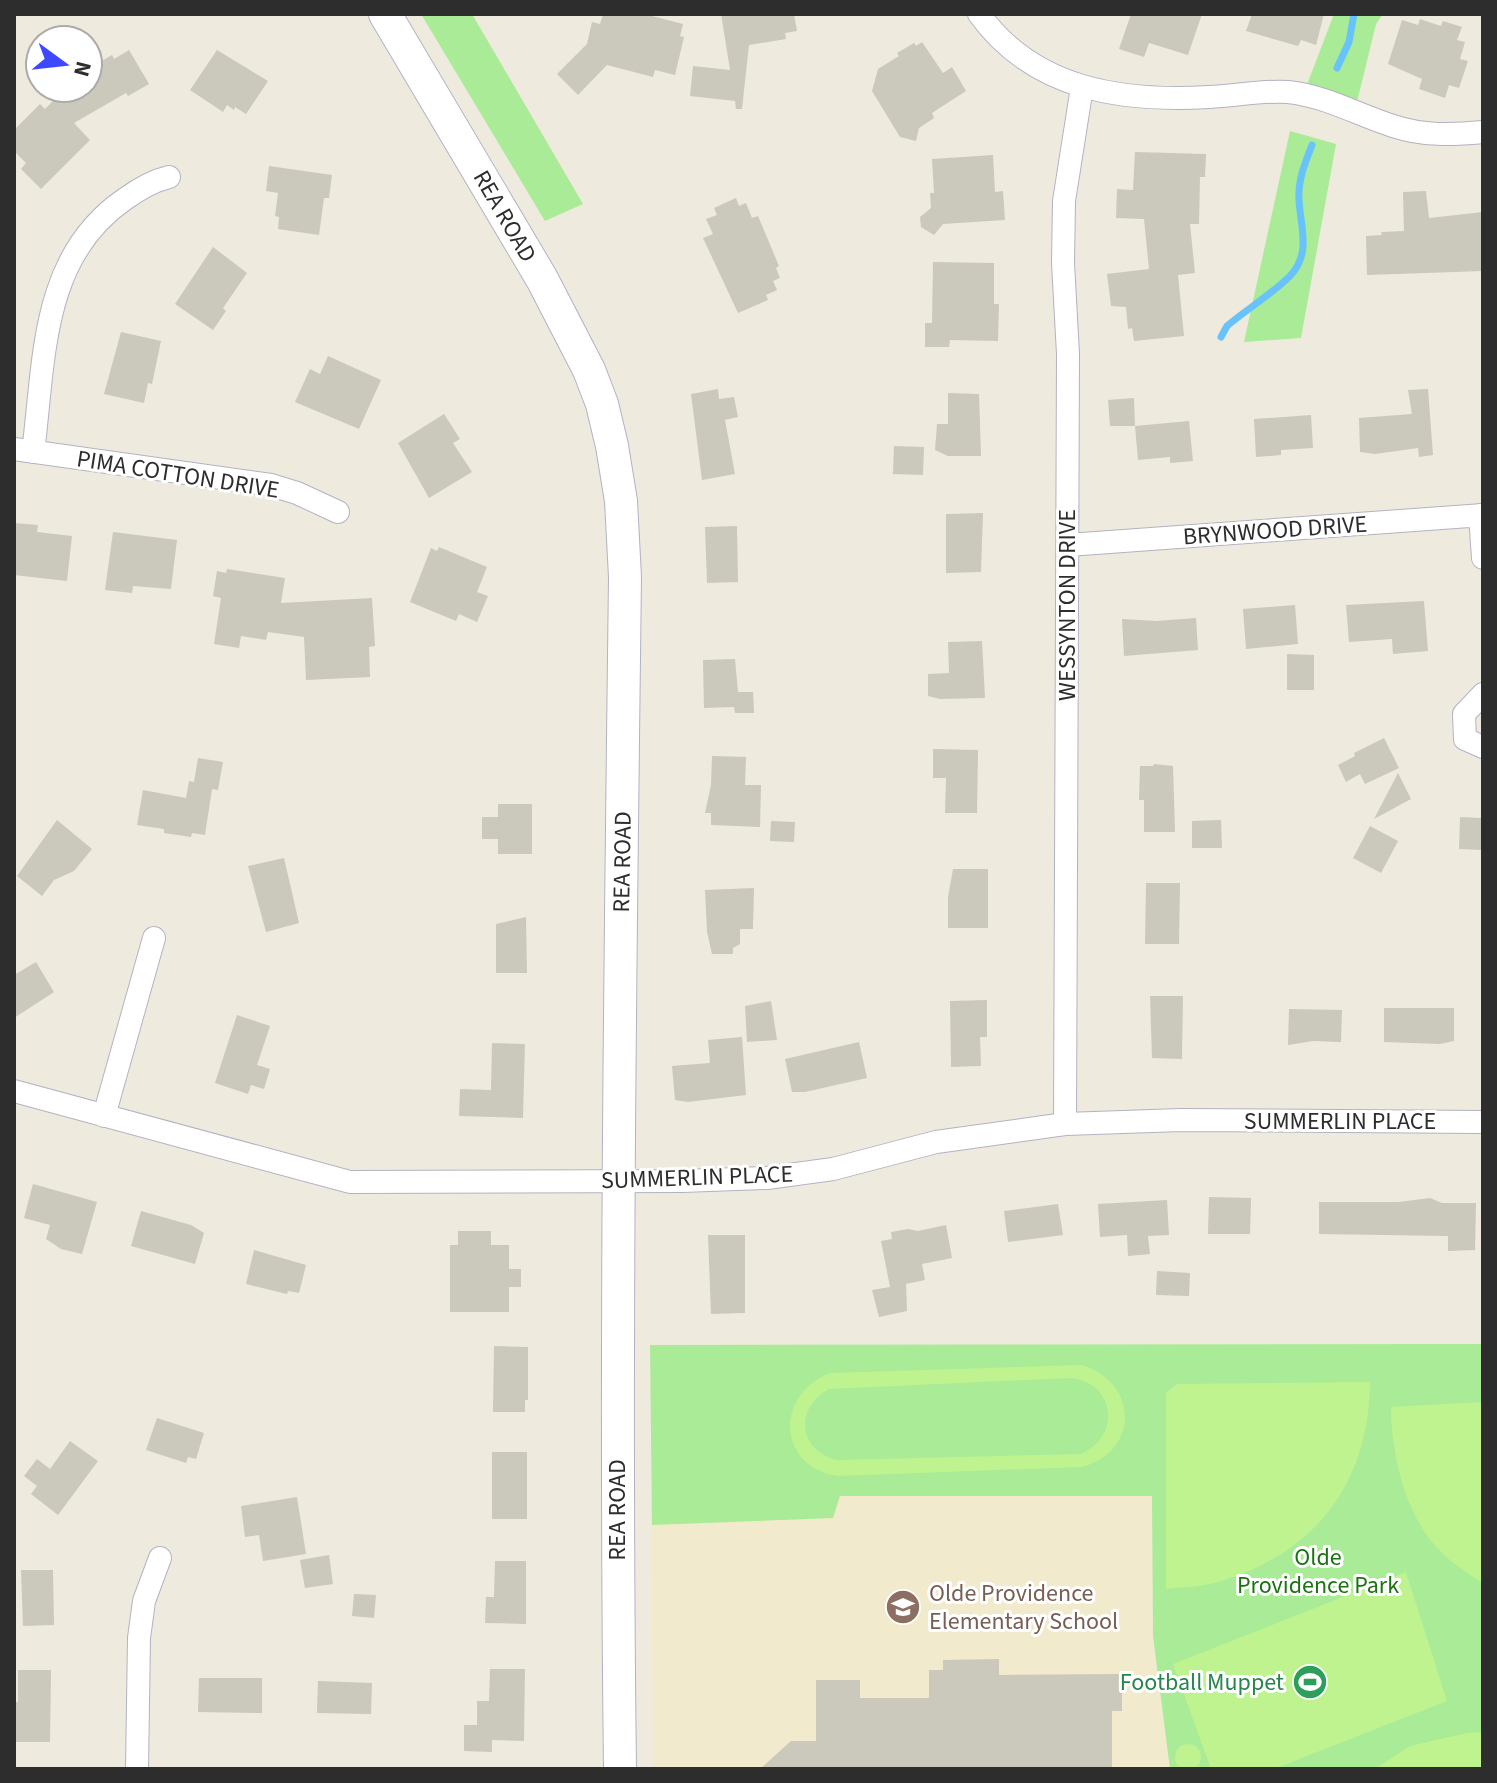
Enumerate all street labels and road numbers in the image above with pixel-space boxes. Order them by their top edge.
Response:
street label: REA ROAD [464,164,545,269]
street label: PIMA COTTON DRIVE [74,441,282,508]
street label: BRYNWOOD DRIVE [1182,507,1368,554]
street label: WESSYNTON DRIVE [1050,509,1085,701]
street label: REA ROAD [604,811,641,913]
street label: SUMMERLIN PLACE [1244,1104,1436,1139]
street label: SUMMERLIN PLACE [600,1157,794,1198]
street label: REA ROAD [600,1459,635,1561]

